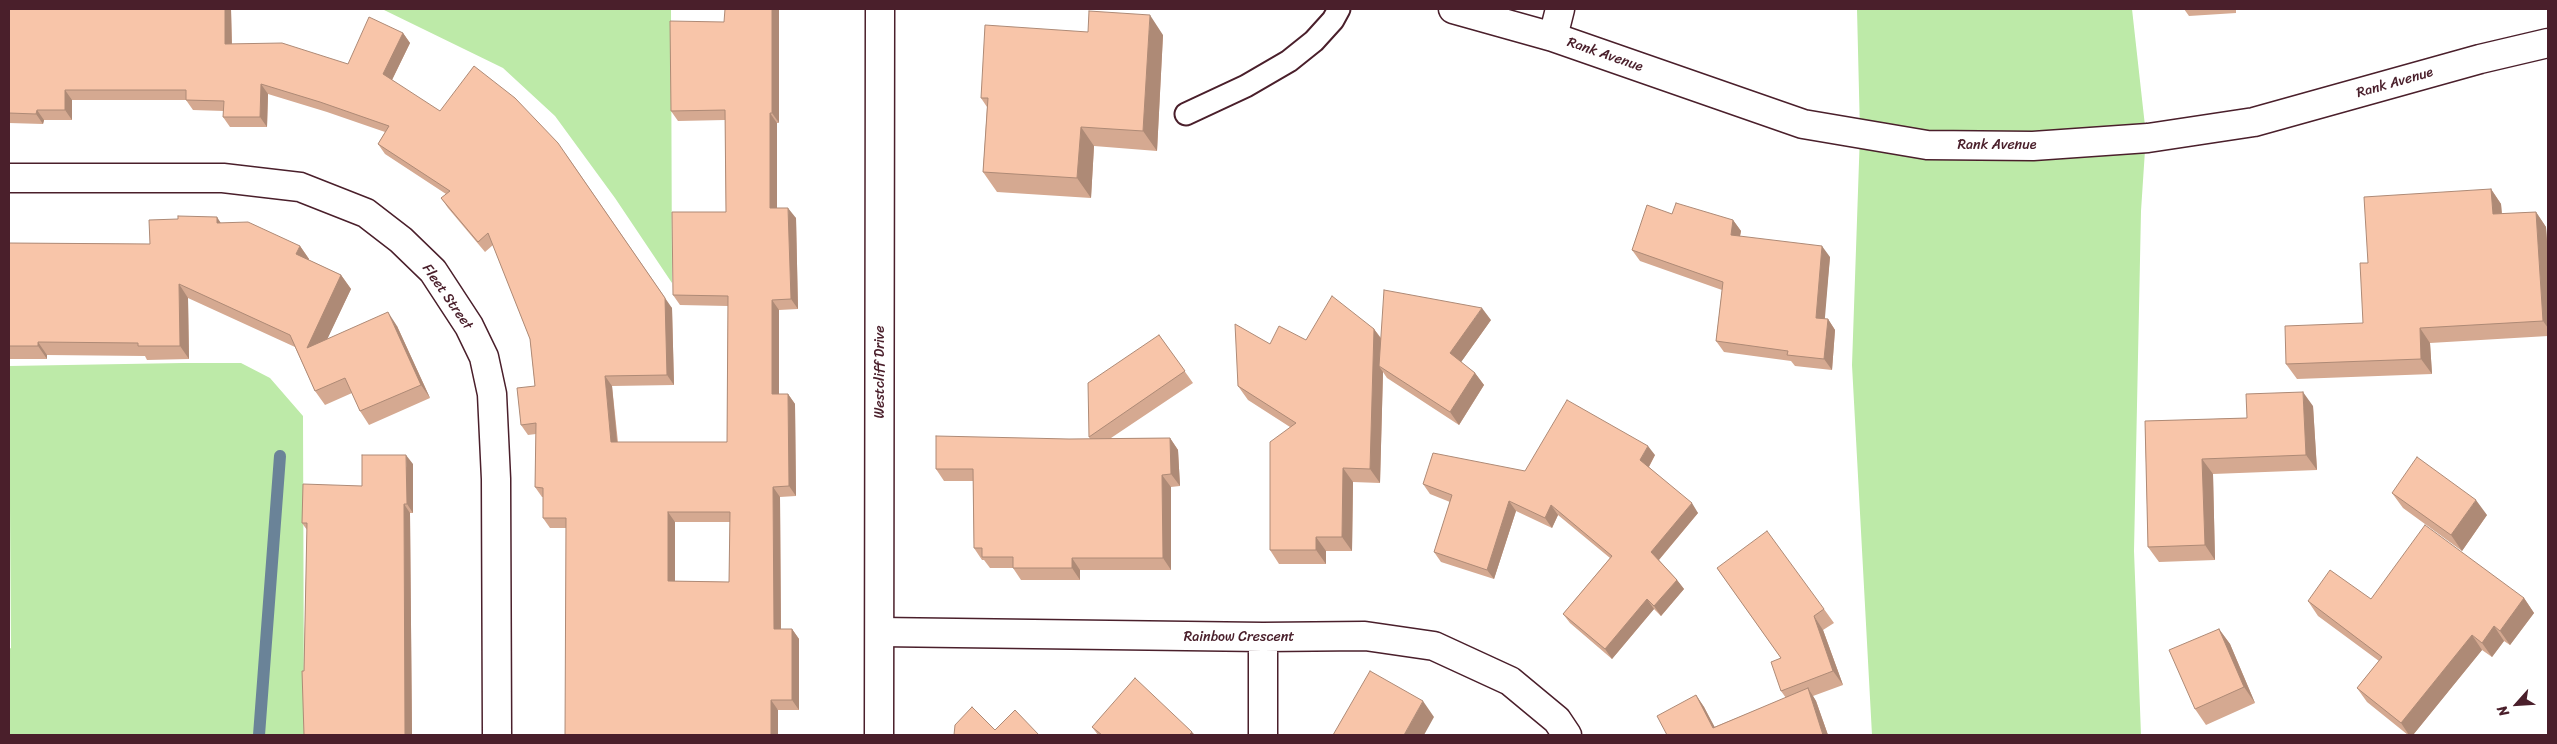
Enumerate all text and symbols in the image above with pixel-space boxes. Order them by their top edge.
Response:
street label: Rank Avenue [1565,34,1645,76]
street label: Rank Avenue [2355,64,2435,102]
street label: Rank Avenue [1958,137,2036,153]
street label: Fleet Street [418,261,476,333]
street label: Westcliff Drive [872,325,888,419]
street label: Rainbow Crescent [1184,629,1294,645]
north arrow [2492,679,2542,729]
text: N [2490,701,2516,721]

